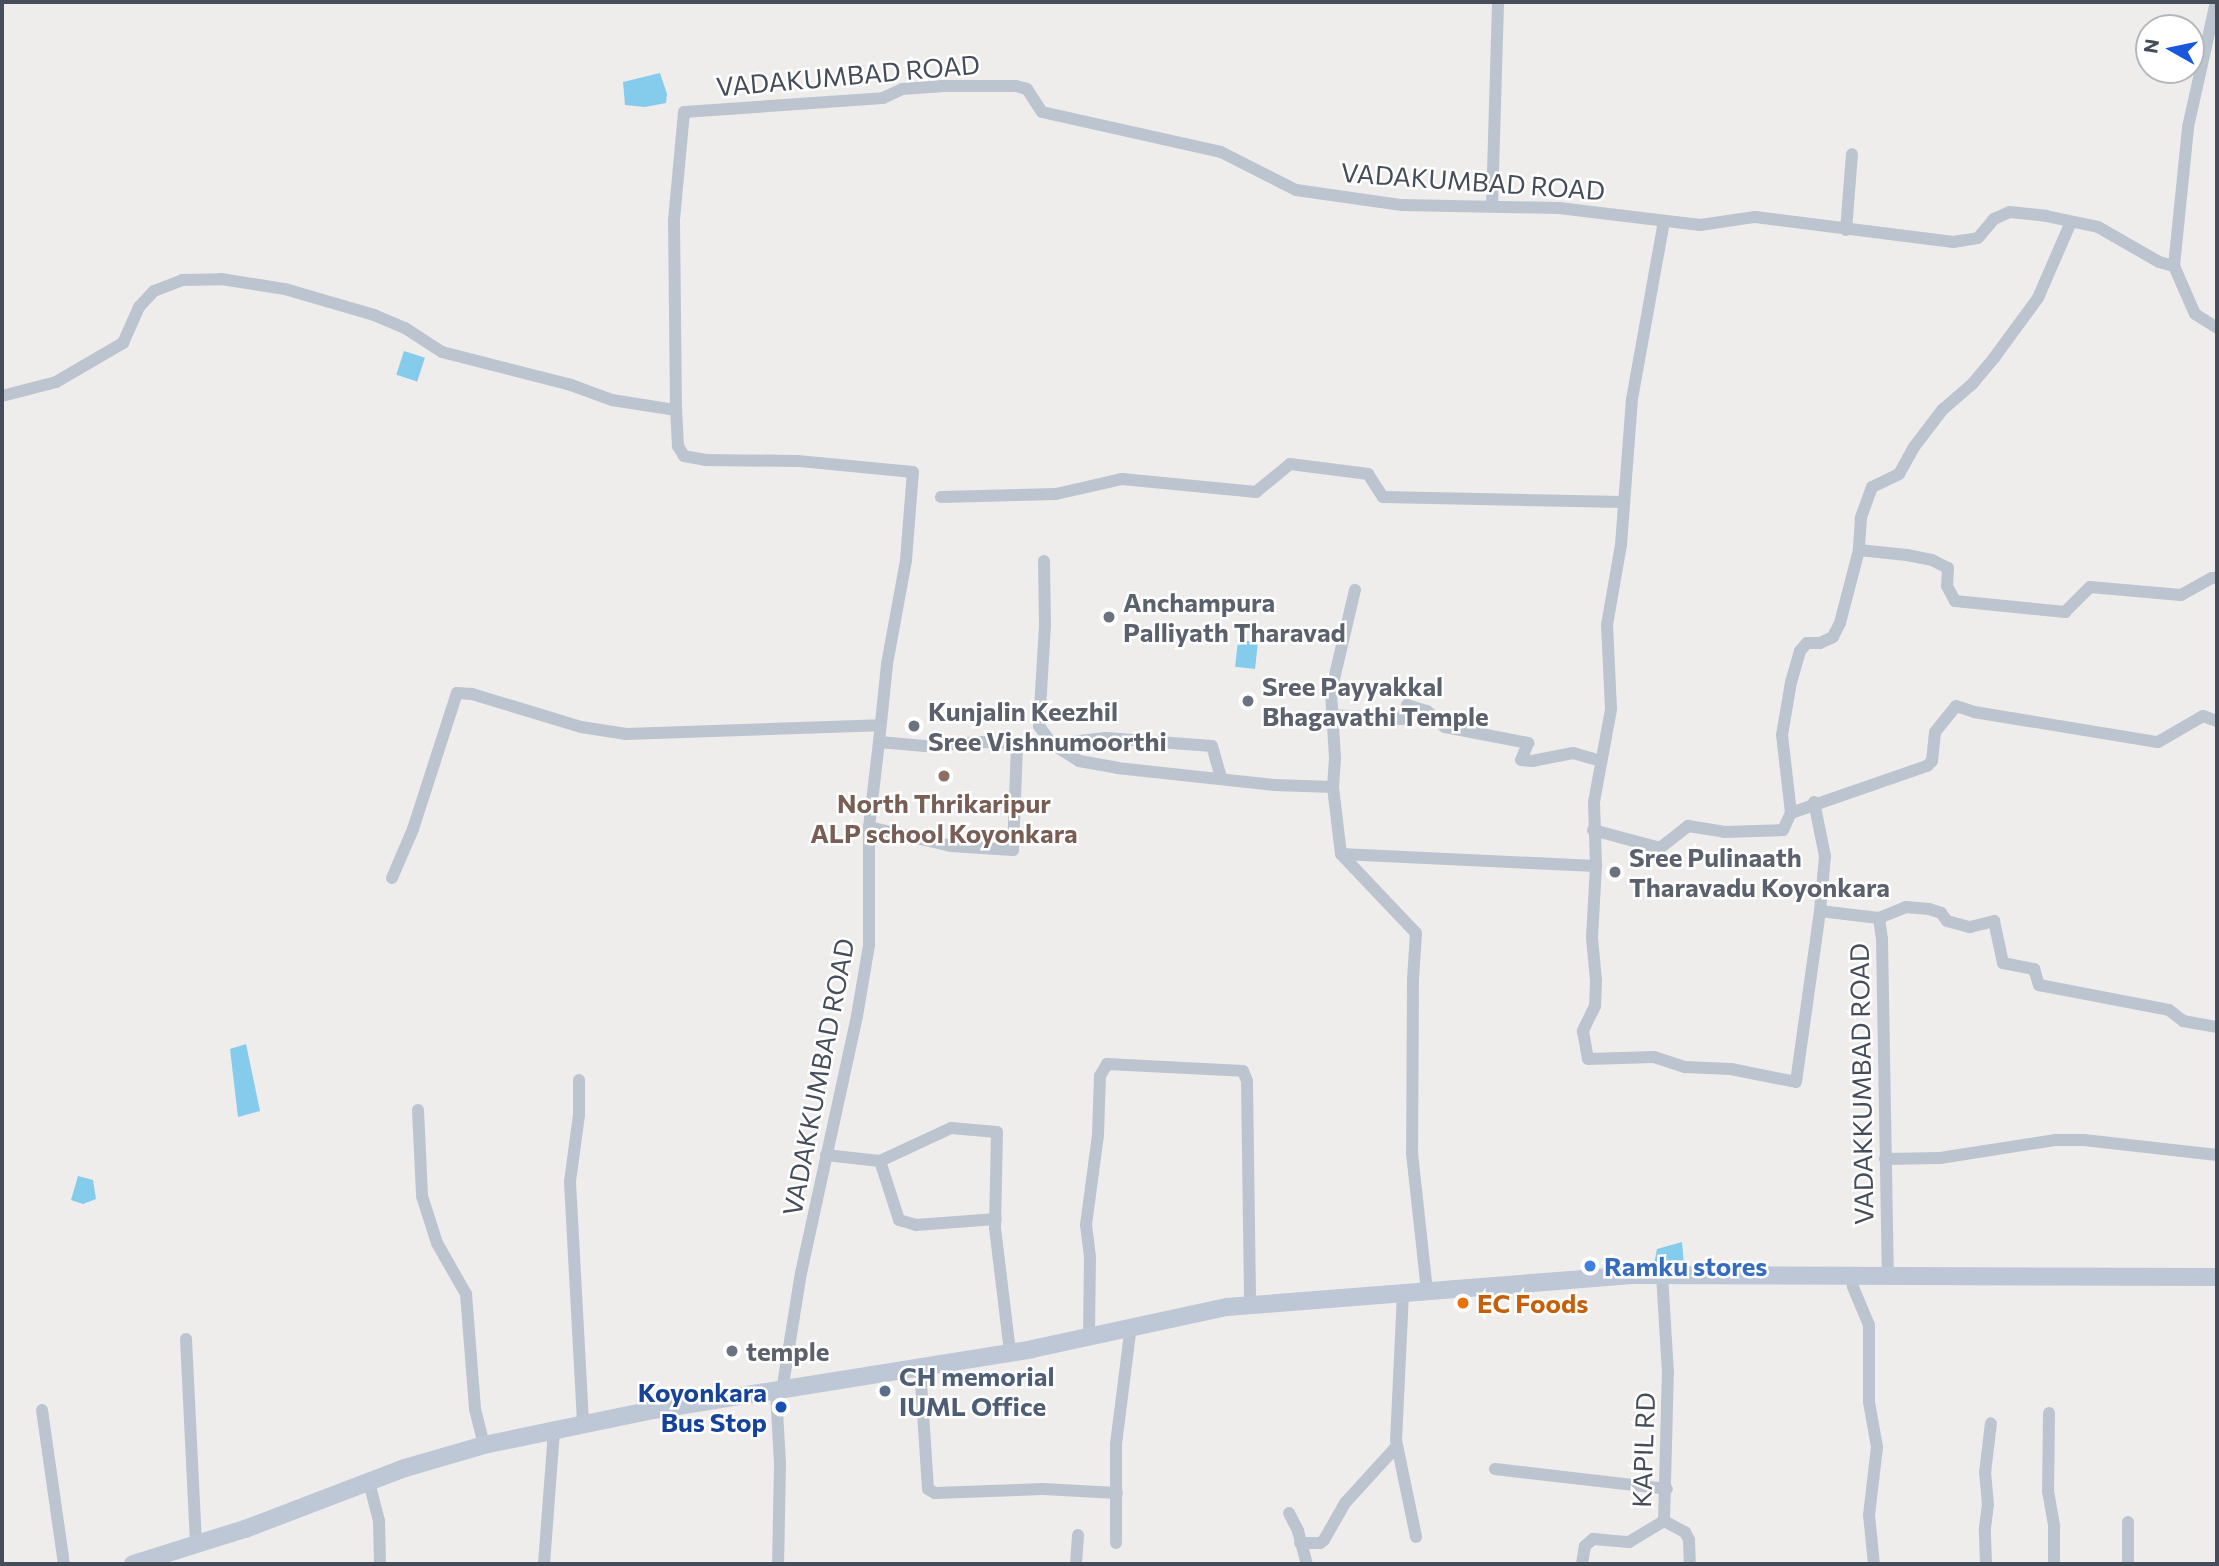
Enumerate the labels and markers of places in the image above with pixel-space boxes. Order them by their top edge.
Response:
place label: Anchampura Palliyath Tharavad [1123,586,1346,648]
marker: Anchampura Palliyath Tharavad [1101,609,1117,625]
place label: Sree Payyakkal Bhagavathi Temple [1262,670,1489,732]
marker: Sree Payyakkal Bhagavathi Temple [1240,693,1256,709]
place label: Kunjalin Keezhil Sree Vishnumoorthi [928,695,1167,756]
marker: Kunjalin Keezhil Sree Vishnumoorthi [906,718,922,734]
marker: North Thrikaripur ALP school Koyonkara [936,768,952,784]
place label: North Thrikaripur ALP school Koyonkara [810,787,1078,848]
place label: Sree Pulinaath Tharavadu Koyonkara [1629,841,1890,903]
marker: Sree Pulinaath Tharavadu Koyonkara [1607,864,1623,880]
place label: Ramku stores [1604,1250,1767,1282]
marker: Ramku stores [1582,1258,1598,1274]
place label: EC Foods [1477,1287,1588,1319]
marker: EC Foods [1455,1295,1471,1311]
place label: temple [746,1335,829,1367]
marker: temple [724,1343,740,1359]
place label: CH memorial IUML Office [899,1360,1055,1422]
place label: Koyonkara Bus Stop [638,1376,767,1438]
marker: CH memorial IUML Office [877,1383,893,1399]
marker: Koyonkara Bus Stop [773,1399,789,1415]

